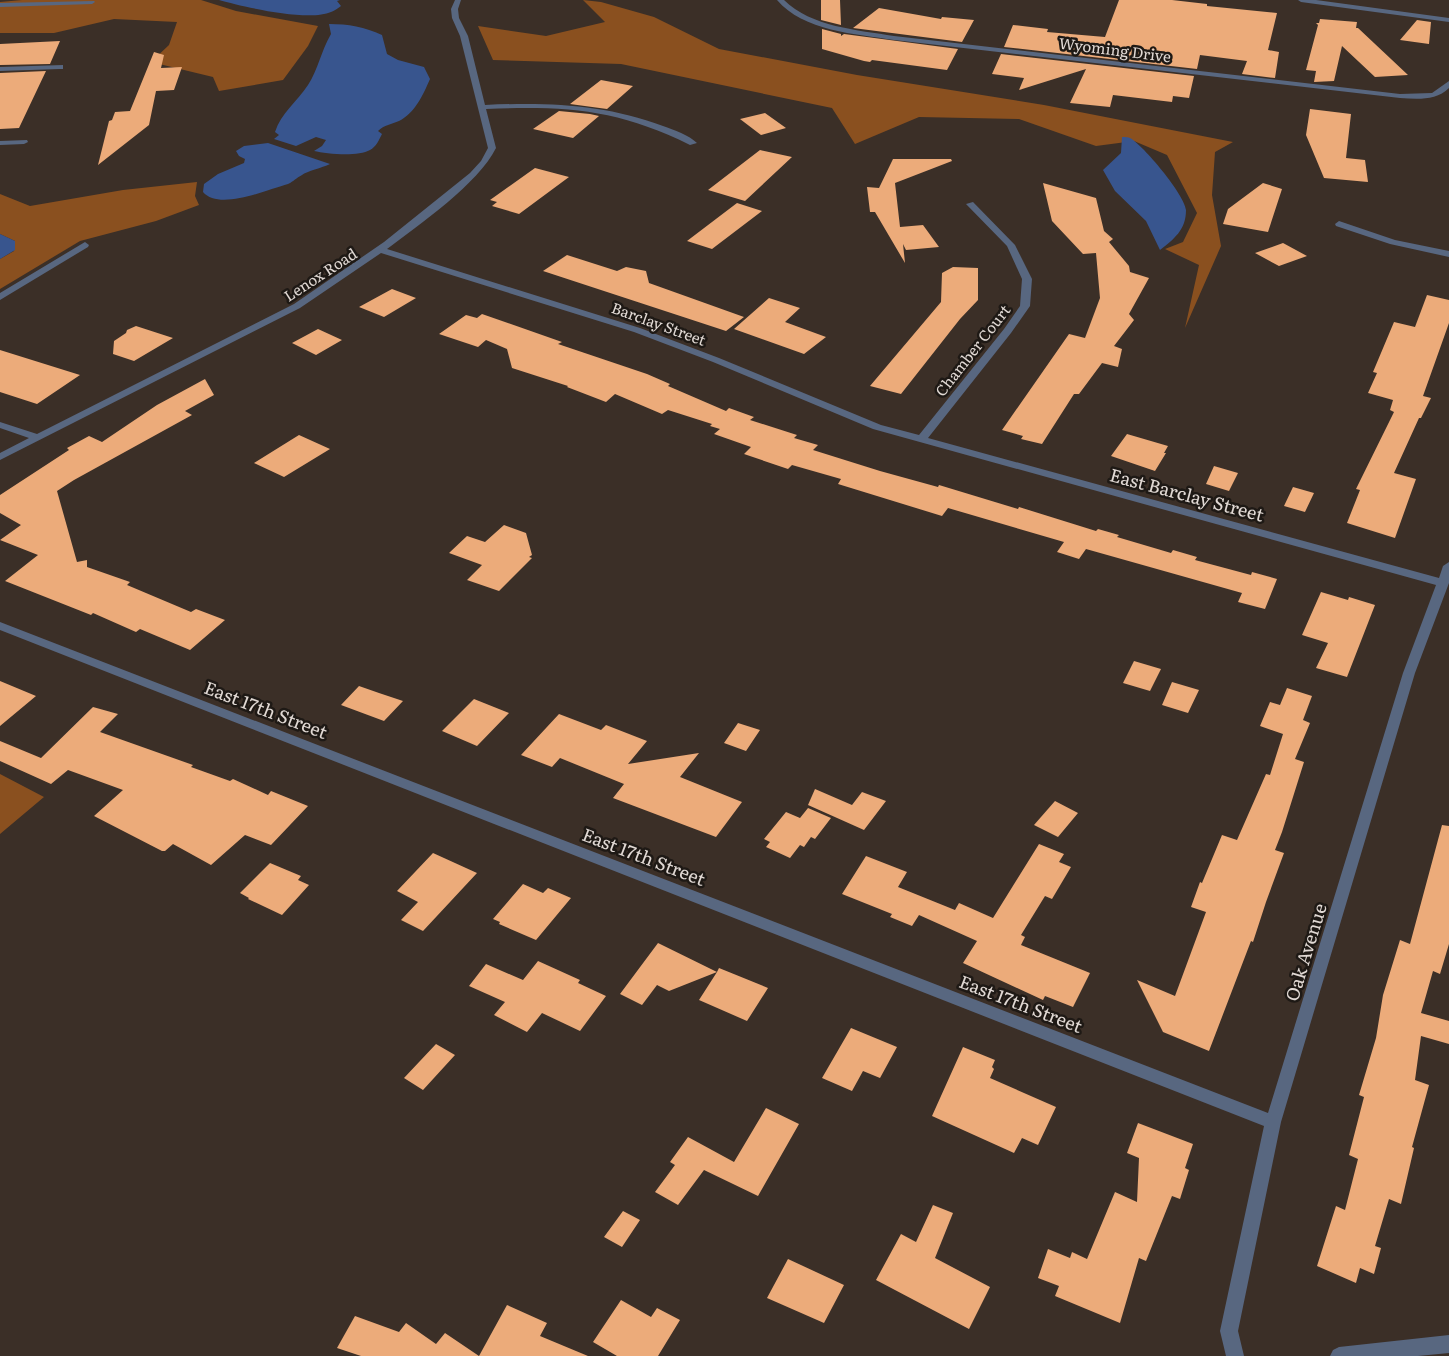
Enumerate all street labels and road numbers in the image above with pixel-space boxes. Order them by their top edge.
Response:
street label: Wyoming Drive [1058,31,1173,67]
street label: Lenox Road [279,242,361,306]
street label: Barclay Street [609,295,709,351]
street label: Chamber Court [929,299,1015,401]
street label: East Barclay Street [1107,460,1268,528]
street label: East 17th Street [200,673,332,745]
street label: East 17th Street [578,820,710,892]
street label: Oak Avenue [1277,900,1333,1004]
street label: East 17th Street [955,967,1087,1039]

